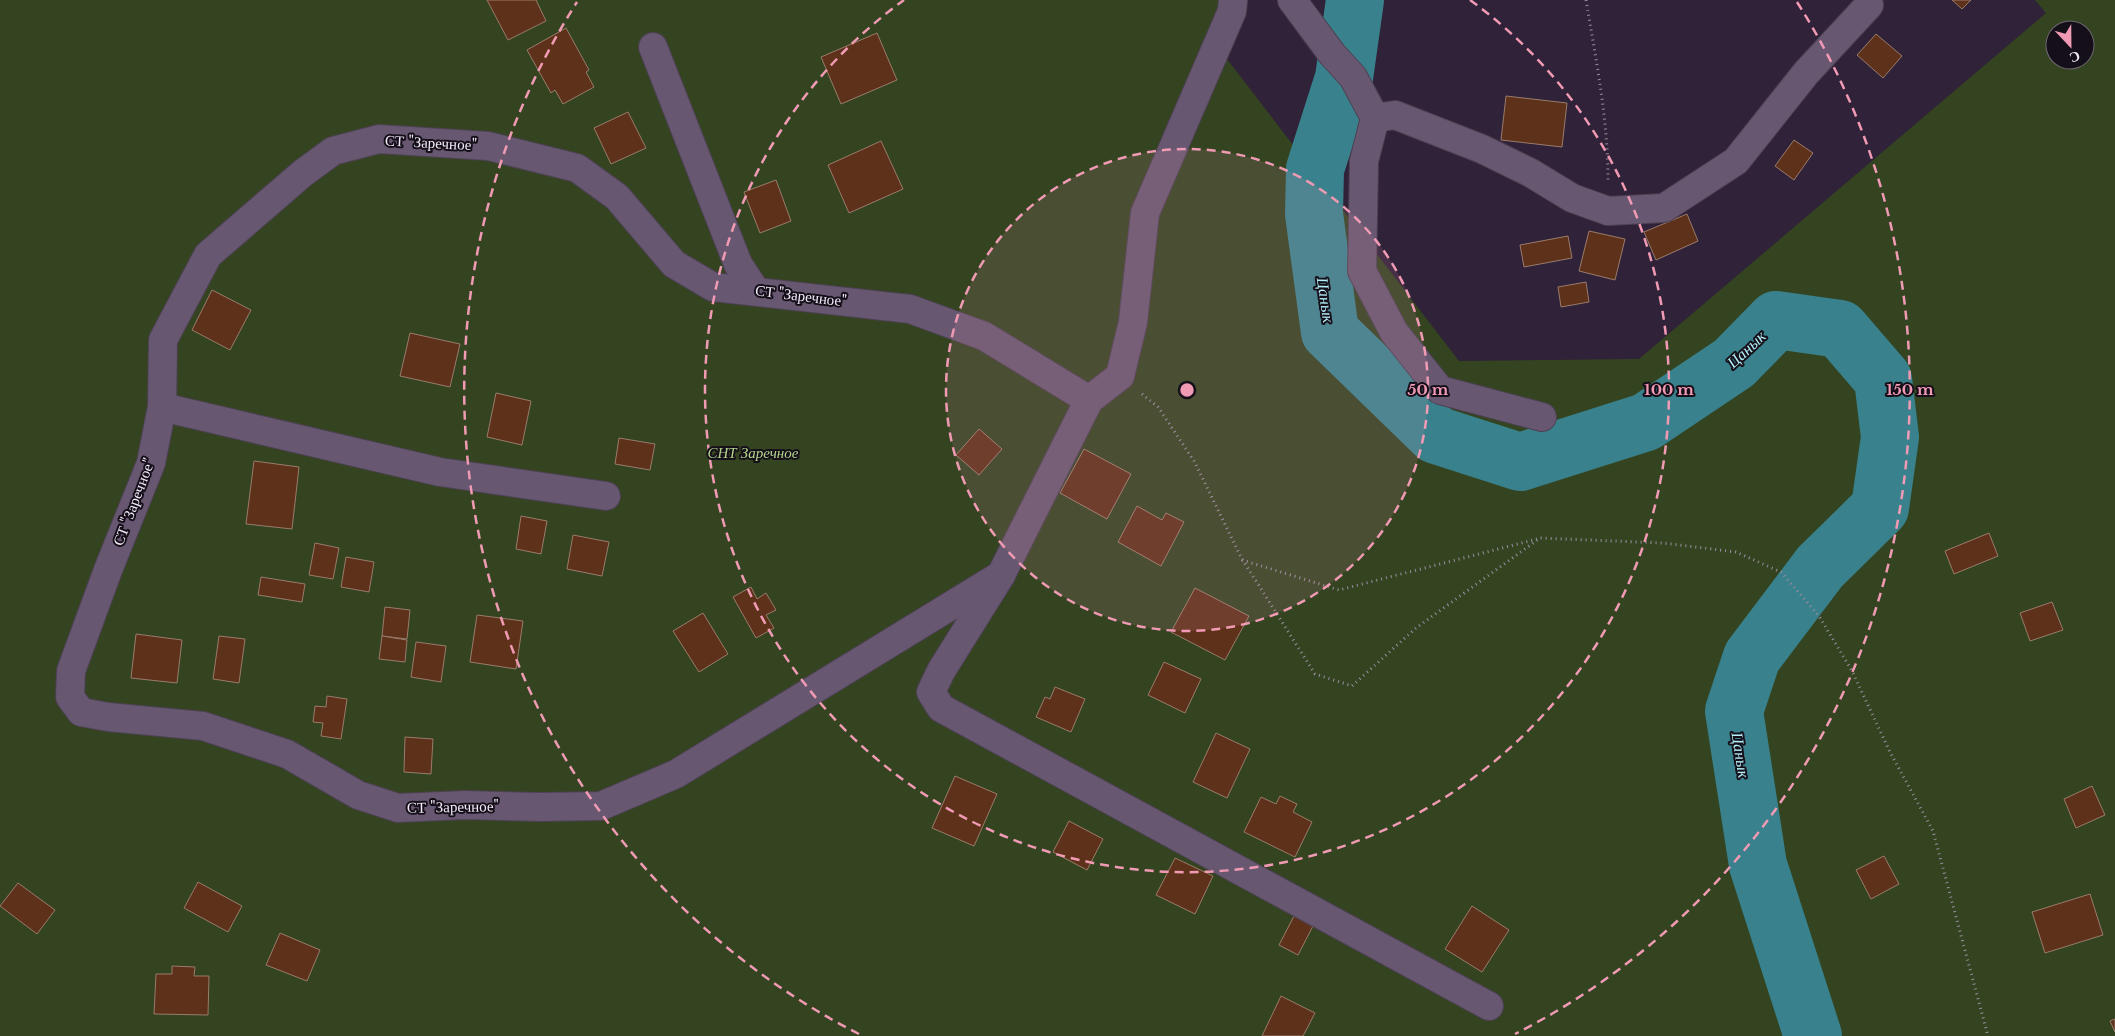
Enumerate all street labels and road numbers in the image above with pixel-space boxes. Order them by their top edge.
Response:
street label: СТ "Заречное" [385,131,477,154]
street label: СТ "Заречное" [754,280,848,311]
street label: СТ "Заречное" [108,455,159,548]
street label: СТ "Заречное" [407,796,499,817]

